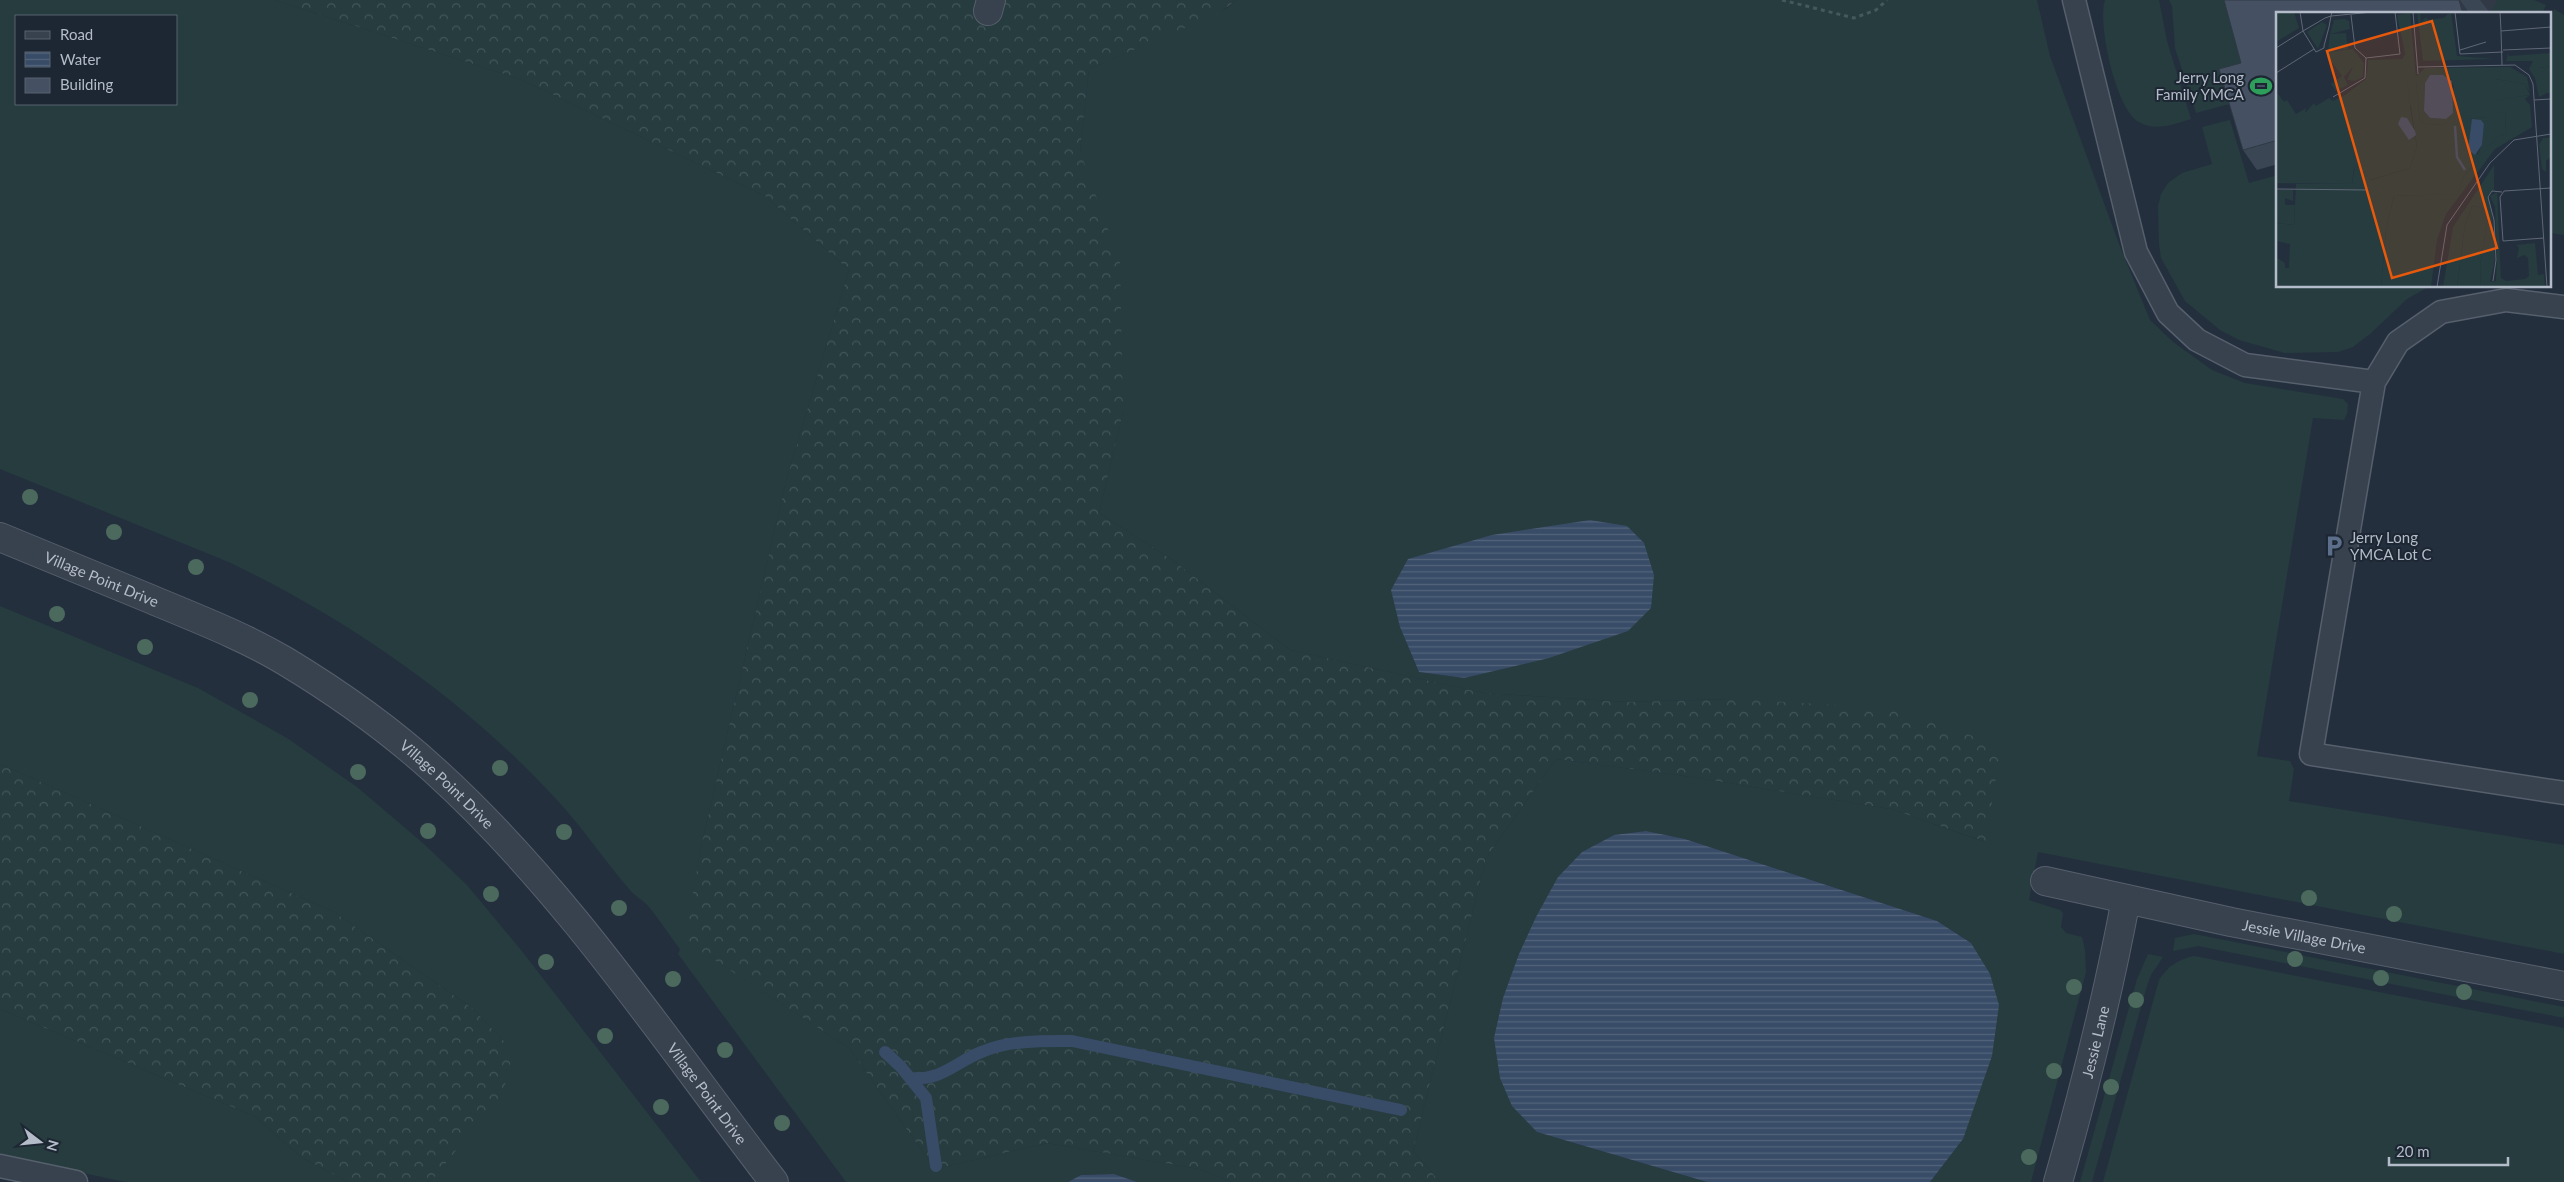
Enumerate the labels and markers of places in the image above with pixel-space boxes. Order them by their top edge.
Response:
place label: Jerry Long Family YMCA [2156,68,2245,103]
sports icon: Jerry Long Family YMCA [2248,73,2274,99]
place label: Jerry Long YMCA Lot C [2350,528,2432,563]
parking icon: Jerry Long YMCA Lot C [2321,533,2347,559]

